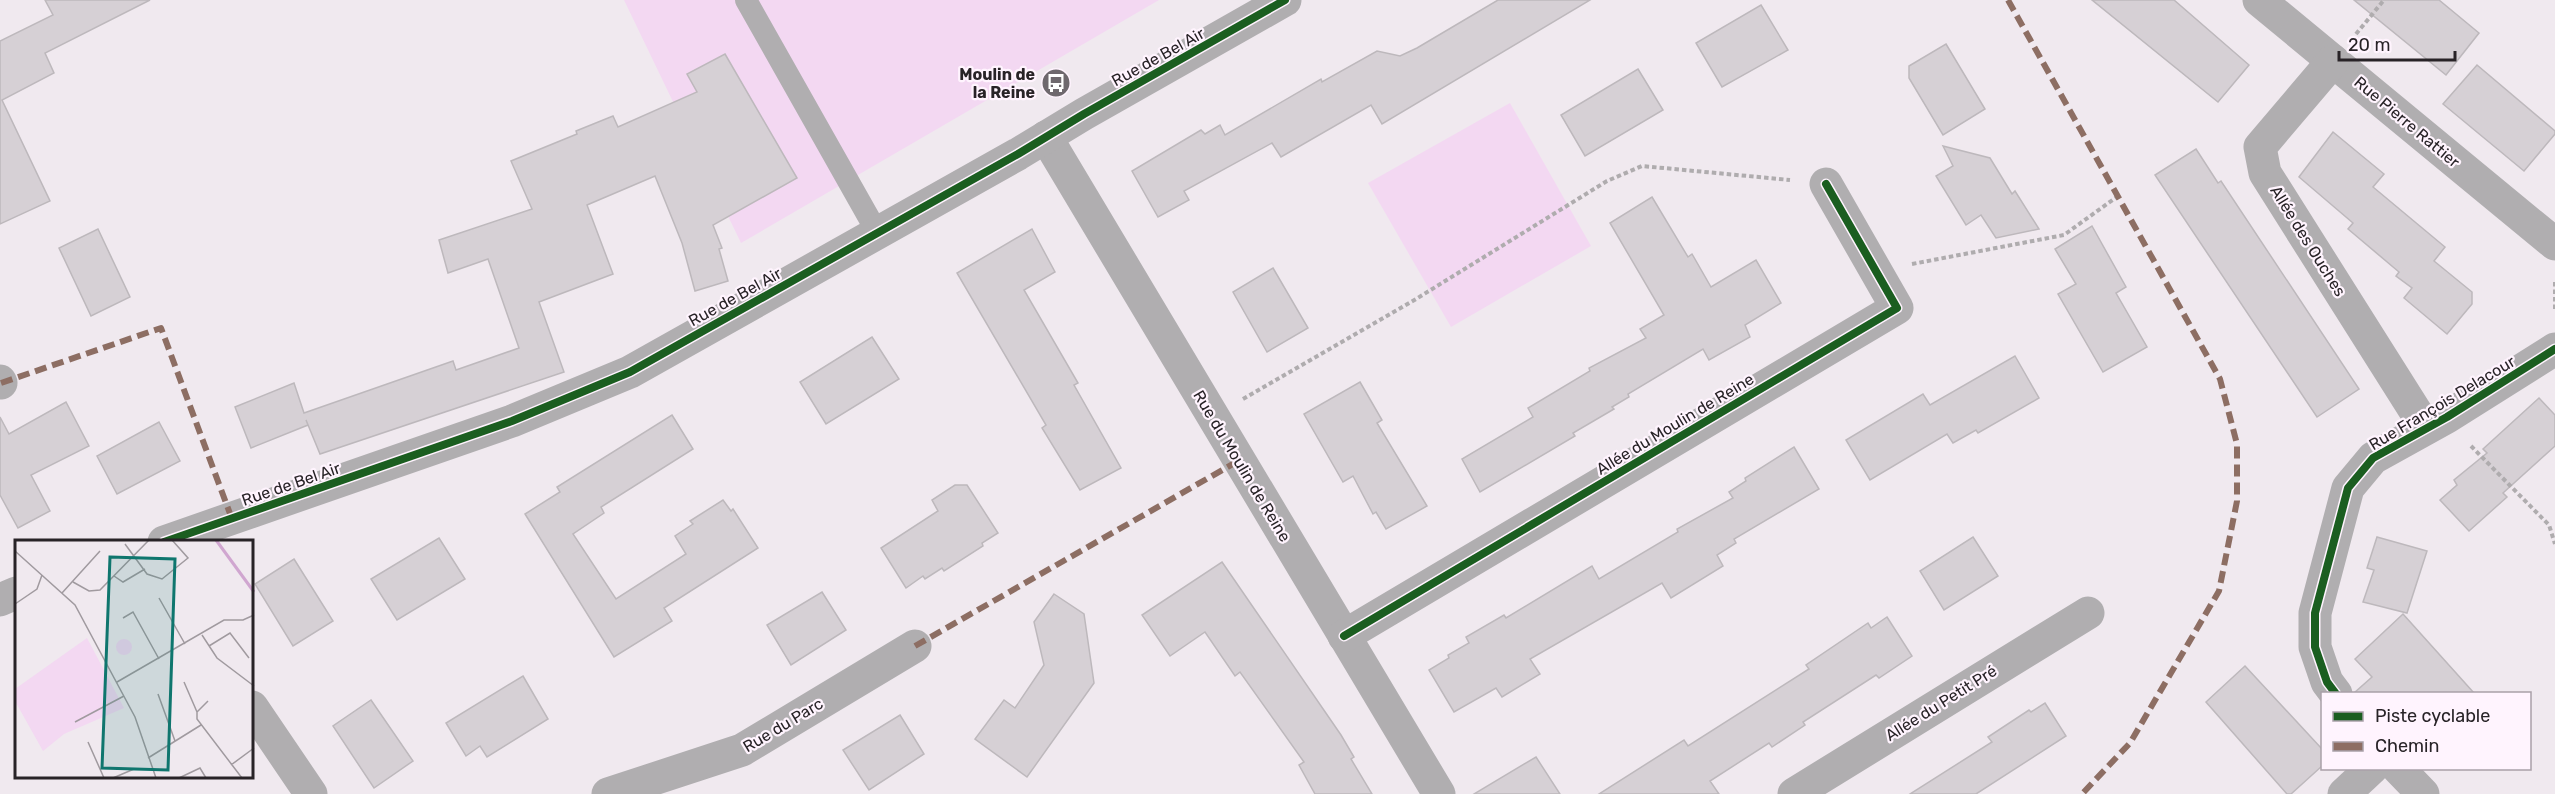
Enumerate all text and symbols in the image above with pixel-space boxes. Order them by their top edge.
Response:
street label: Rue de Bel Air [1108,24,1208,90]
scale bar [2339,24,2454,62]
text: 20 m [2348,34,2390,56]
place label: Moulin de la Reine [959,65,1035,102]
bus stop icon: Moulin de la Reine [1040,67,1072,99]
street label: Rue Pierre Rattier [2350,72,2464,172]
street label: Allée des Ouches [2266,182,2350,300]
street label: Rue de Bel Air [685,264,785,330]
street label: Rue François Delacour [2366,352,2518,454]
street label: Allée du Moulin de Reine [1593,369,1757,479]
street label: Rue du Moulin de Reine [1189,387,1295,545]
street label: Rue de Bel Air [239,458,343,510]
inset map [15,540,254,779]
street label: Allée du Petit Pré [1882,661,2000,745]
legend [2321,692,2531,770]
street label: Rue du Parc [740,694,827,756]
text: Piste cyclable [2375,705,2490,727]
text: Chemin [2375,735,2439,757]

